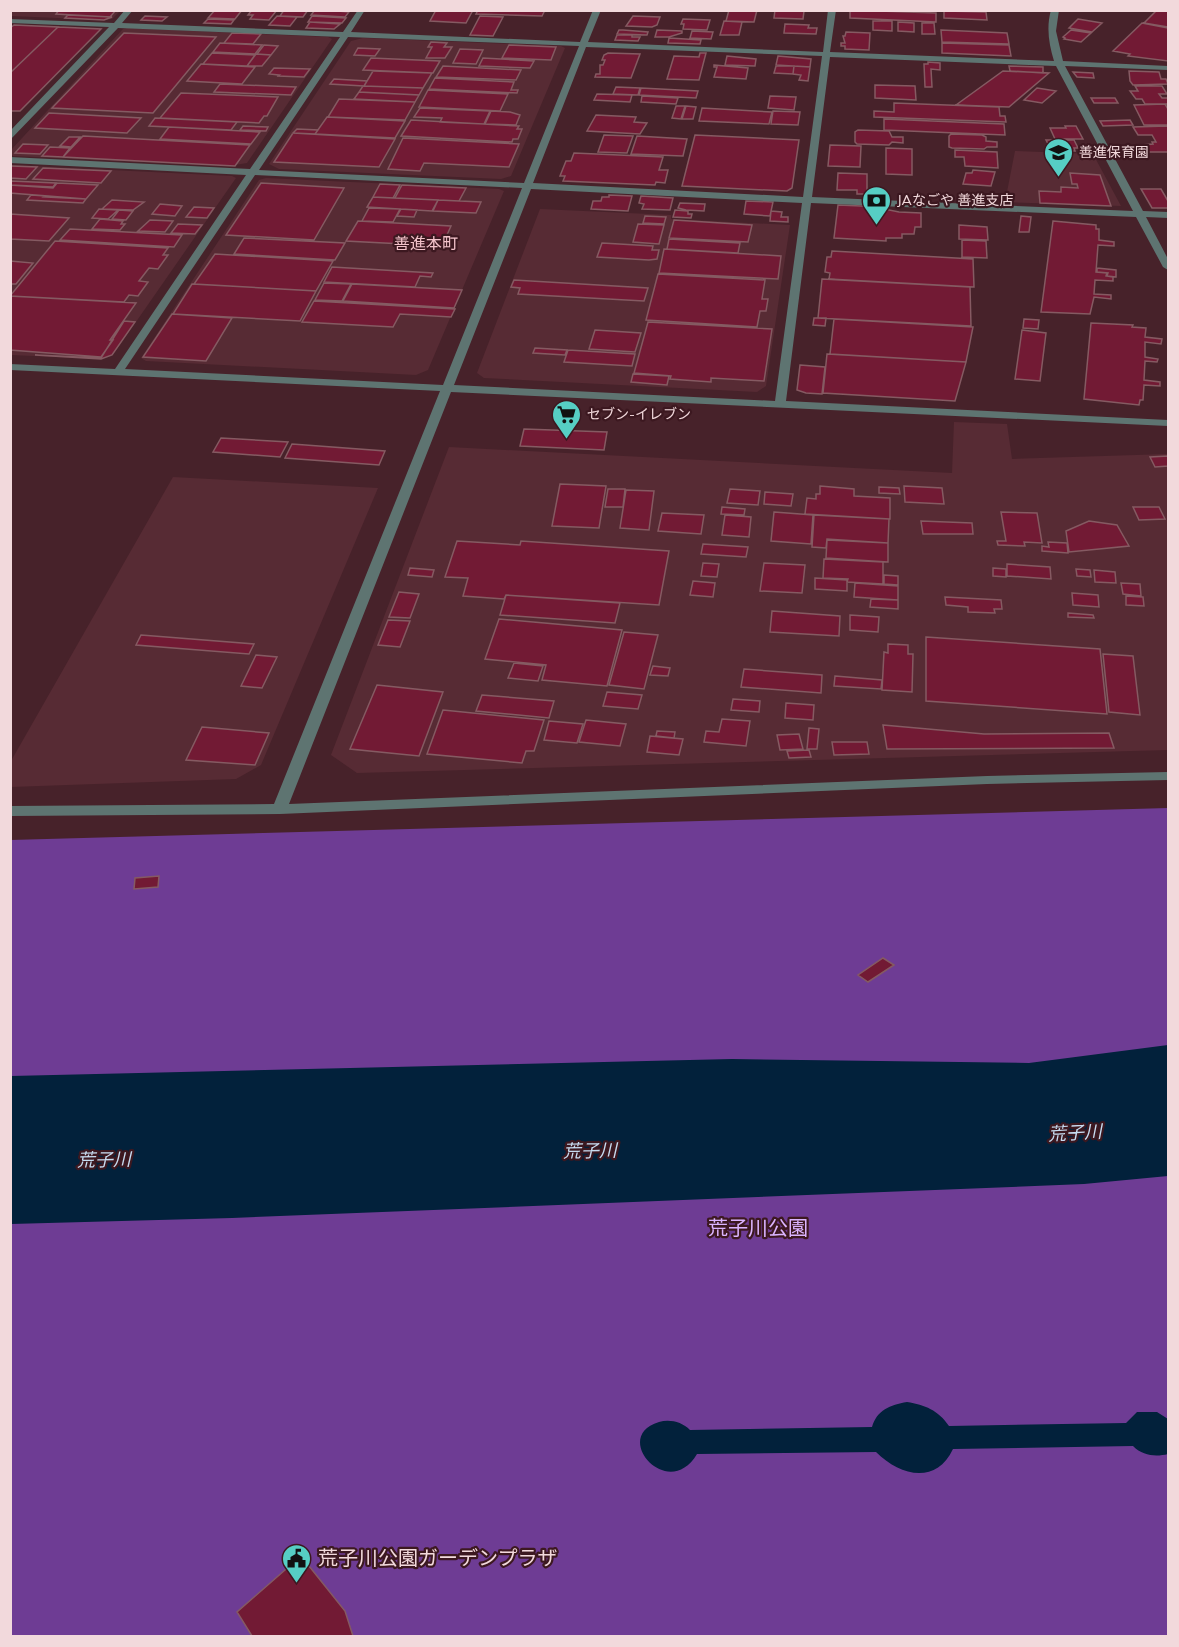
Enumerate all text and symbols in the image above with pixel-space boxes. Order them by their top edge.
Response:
school or university icon: 善進保育園 [1042,136,1074,178]
place label: 善進保育園 [1079,143,1149,161]
bank icon: JAなごや 善進支店 [860,184,892,226]
place label: JAなごや 善進支店 [897,191,1014,209]
district label: 善進本町 [394,233,458,253]
supermarket icon: セブン-イレブン [550,398,582,440]
place label: セブン-イレブン [587,405,691,423]
water label: 荒子川 [1047,1119,1105,1145]
water label: 荒子川 [563,1138,619,1162]
water label: 荒子川 [77,1147,133,1171]
park label: 荒子川公園 [708,1215,808,1240]
public building icon: 荒子川公園ガーデンプラザ [281,1542,313,1584]
place label: 荒子川公園ガーデンプラザ [318,1545,557,1570]

